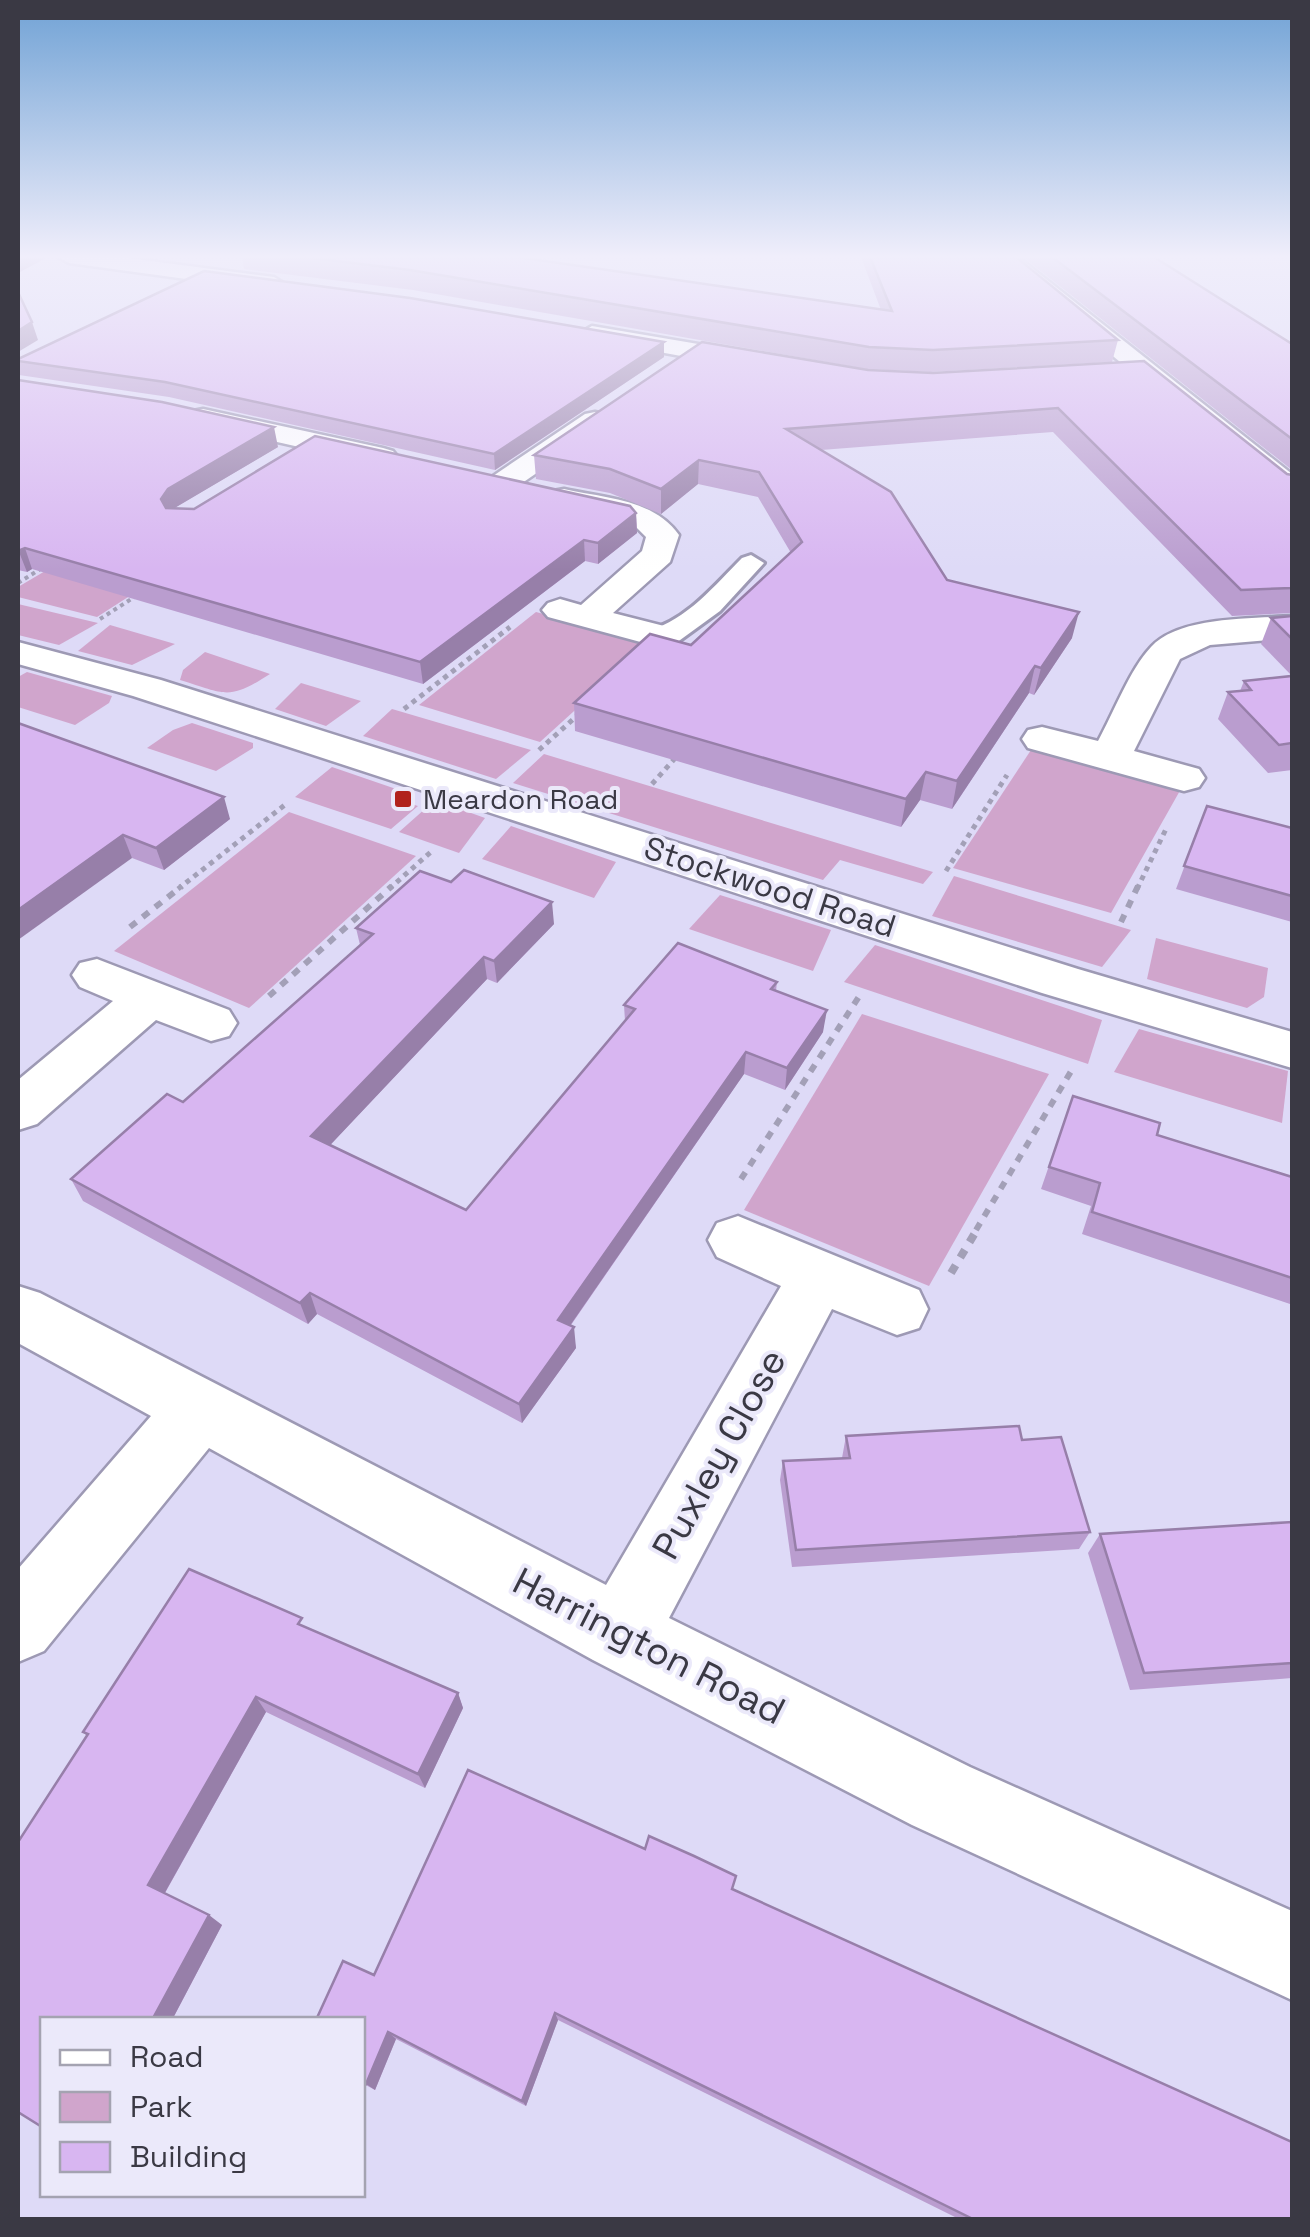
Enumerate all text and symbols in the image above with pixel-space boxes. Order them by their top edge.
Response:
place label: Meardon Road [423,781,618,817]
marker: Meardon Road [392,788,414,810]
street label: Stockwood Road [639,827,901,947]
street label: Puxley Close [641,1340,797,1568]
street label: Harrington Road [505,1557,793,1735]
legend [40,2017,365,2197]
text: Road [130,2037,204,2076]
text: Park [130,2087,192,2126]
text: Building [130,2137,247,2176]

